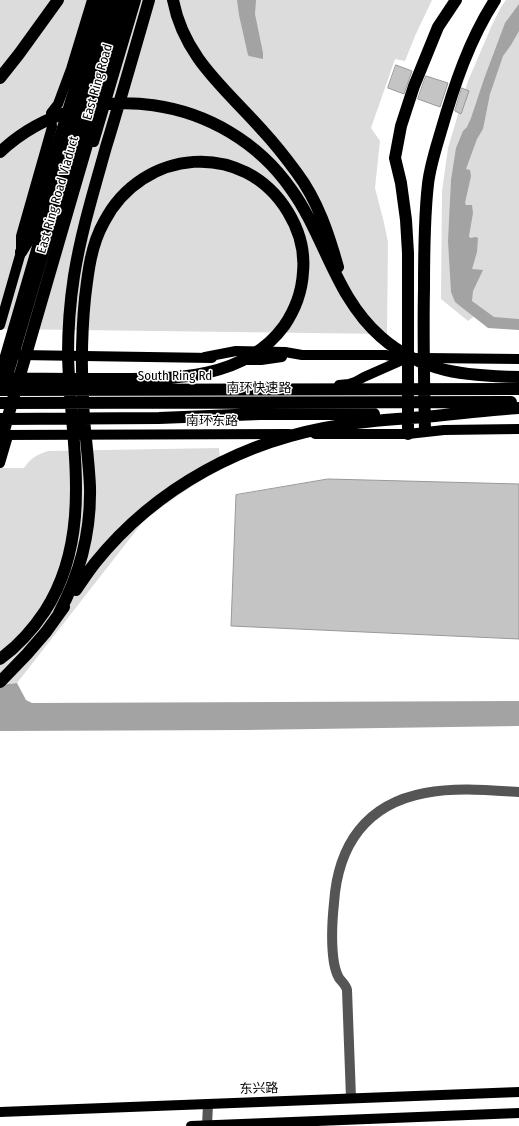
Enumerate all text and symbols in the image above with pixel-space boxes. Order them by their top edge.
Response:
street label: East Ring Road [80,42,116,122]
street label: East Ring Road Viaduct [34,135,82,255]
street label: South Ring Rd [138,368,212,384]
street label: 南环快速路 [227,380,291,396]
street label: 南环东路 [186,413,238,429]
street label: 东兴路 [239,1081,279,1097]

